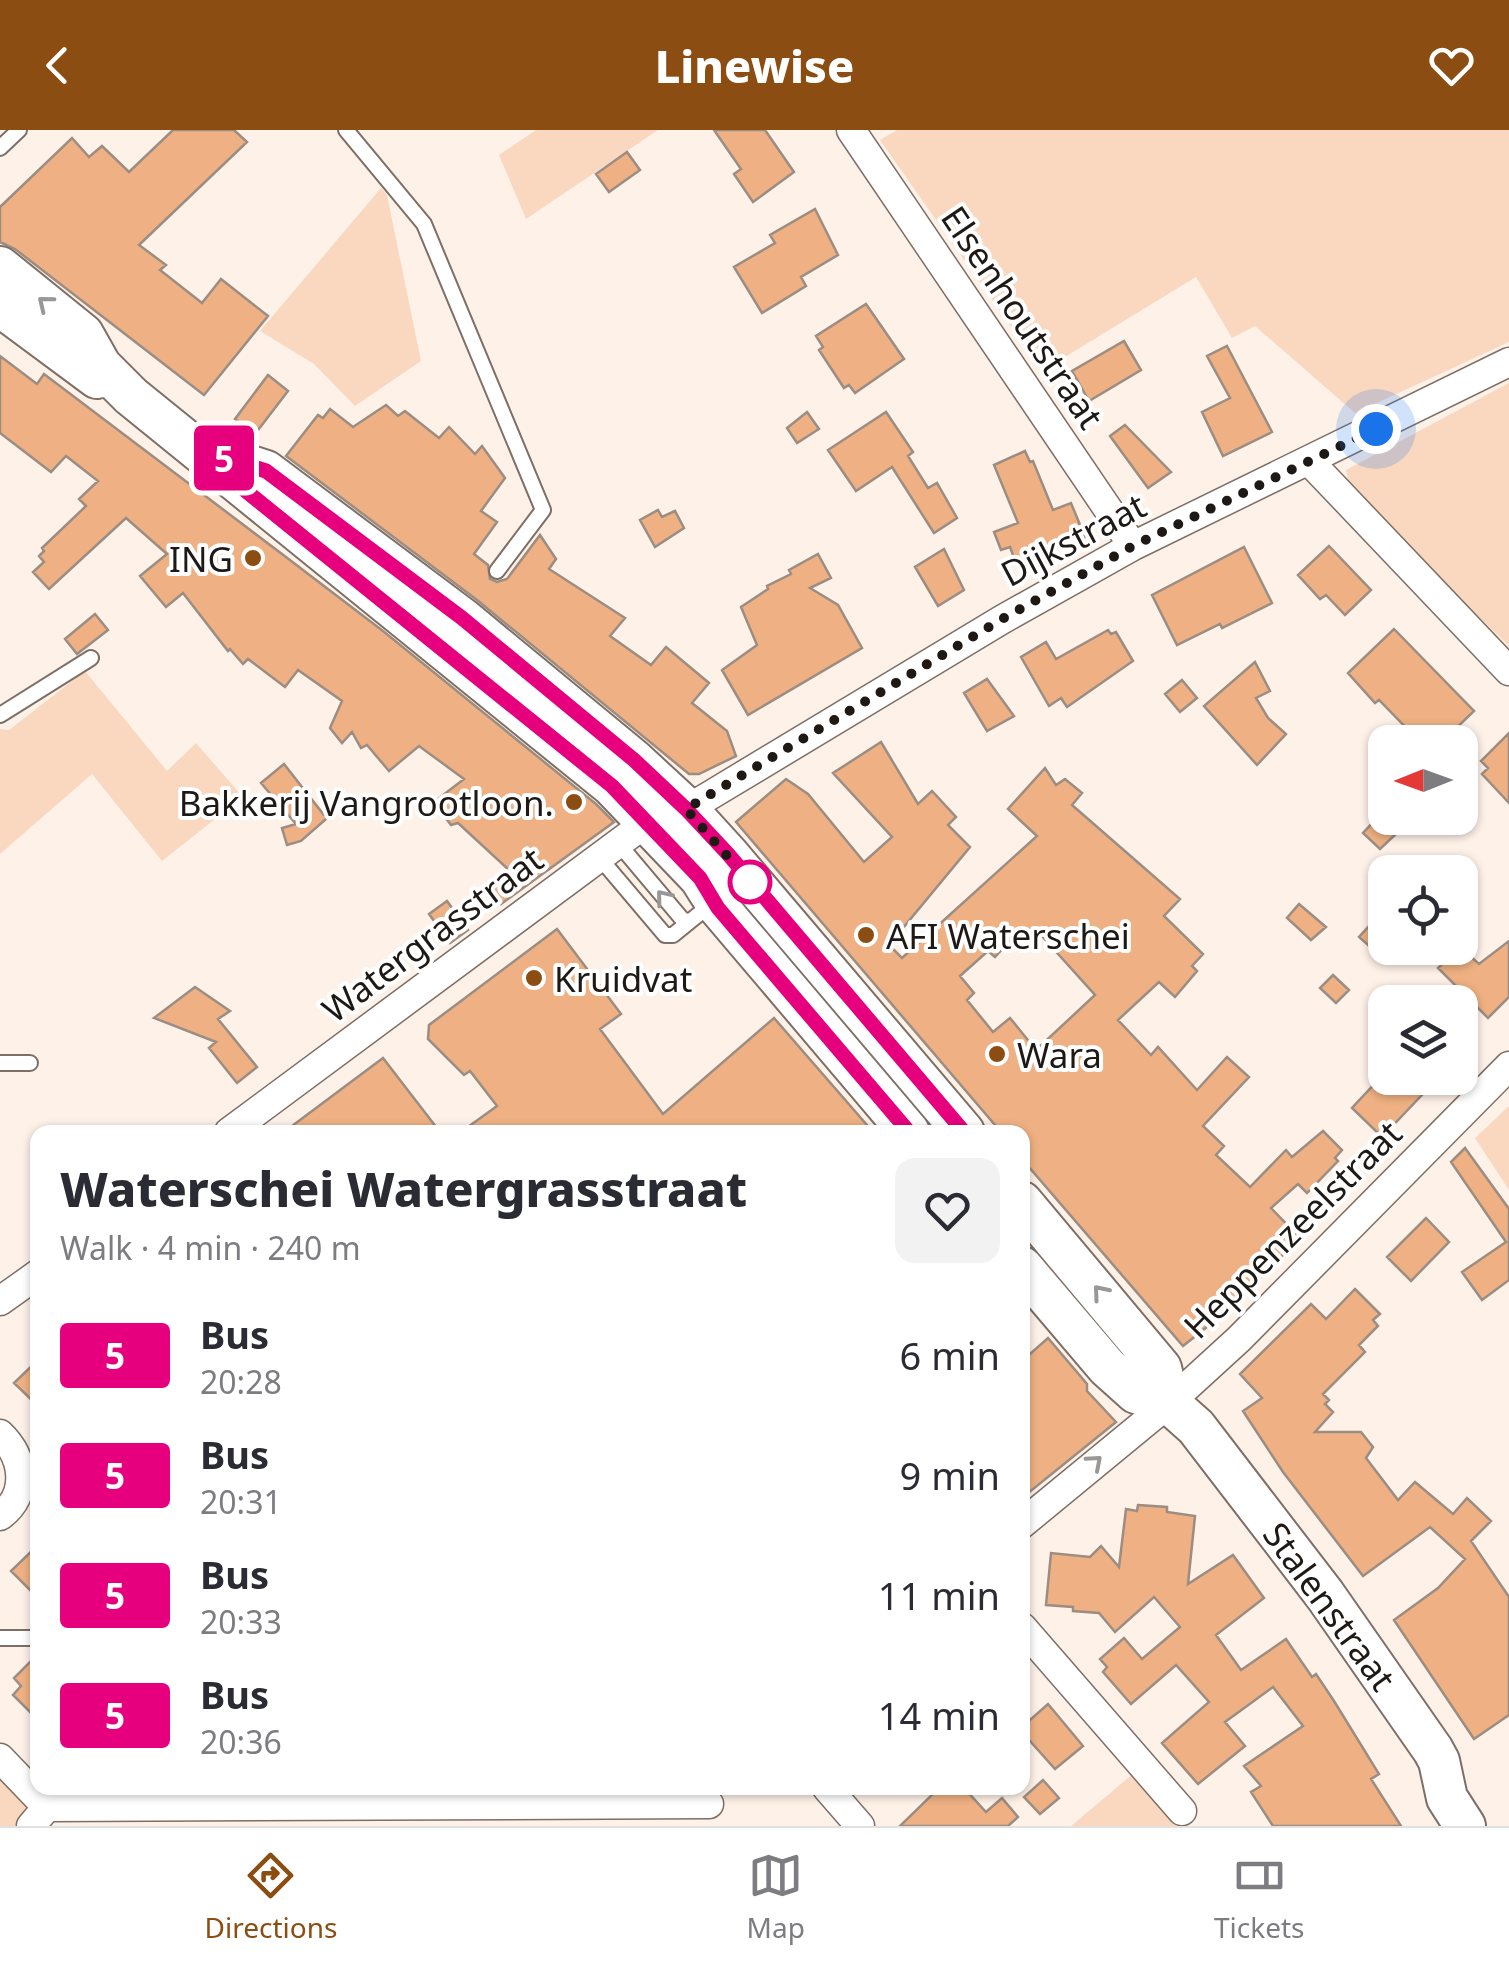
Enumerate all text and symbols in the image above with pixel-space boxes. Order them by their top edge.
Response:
text: Linewise [655,35,854,96]
icon: back [30,38,85,93]
icon: heart [1424,38,1479,93]
street label: Elsenhoutstraat [931,197,1115,437]
one-way arrow [39,297,57,315]
your location [1351,404,1401,454]
line badge: 5 [192,426,256,490]
text: 5 [214,435,234,482]
street label: Dijkstraat [992,481,1154,597]
place label: ING [169,535,233,582]
marker: ING [242,547,264,569]
north arrow [1368,725,1478,835]
map controls [1368,725,1478,1095]
place label: Bakkerij Vangrootloon. [179,779,554,826]
marker: Bakkerij Vangrootloon. [563,791,585,813]
street label: Watergrasstraat [312,836,552,1032]
button: locate [1368,855,1478,965]
unlabelled marker [729,861,771,903]
one-way arrow [657,890,675,908]
place label: AFI Waterschei [886,912,1130,959]
marker: AFI Waterschei [855,924,877,946]
place label: Kruidvat [554,955,692,1002]
marker: Kruidvat [523,967,545,989]
button: layers [1368,985,1478,1095]
place label: Wara [1017,1031,1102,1078]
marker: Wara [986,1043,1008,1065]
street label: Heppenzeelstraat [1173,1110,1411,1348]
text: Waterschei Watergrasstraat [60,1156,747,1221]
button: heart [895,1158,1000,1263]
text: Walk · 4 min · 240 m [60,1226,361,1269]
one-way arrow [1094,1286,1112,1304]
text: Bus [200,1308,269,1360]
text: 6 min [900,1329,1000,1381]
text: 5 [105,1332,125,1379]
text: 20:28 [200,1360,282,1403]
text: Bus [200,1428,269,1480]
text: 9 min [900,1449,1000,1501]
text: 5 [105,1452,125,1499]
one-way arrow [1083,1456,1101,1474]
text: 20:31 [200,1480,282,1523]
street label: Stalenstraat [1253,1513,1407,1699]
text: Bus [200,1548,269,1600]
text: 11 min [878,1569,1000,1621]
text: 5 [105,1572,125,1619]
text: 20:33 [200,1600,282,1643]
text: Bus [200,1668,269,1720]
text: 14 min [878,1689,1000,1741]
text: 5 [105,1692,125,1739]
text: 20:36 [200,1720,282,1763]
tab: Directions [205,1848,337,1946]
tab: Map [747,1848,805,1946]
tab: Tickets [1214,1848,1304,1946]

